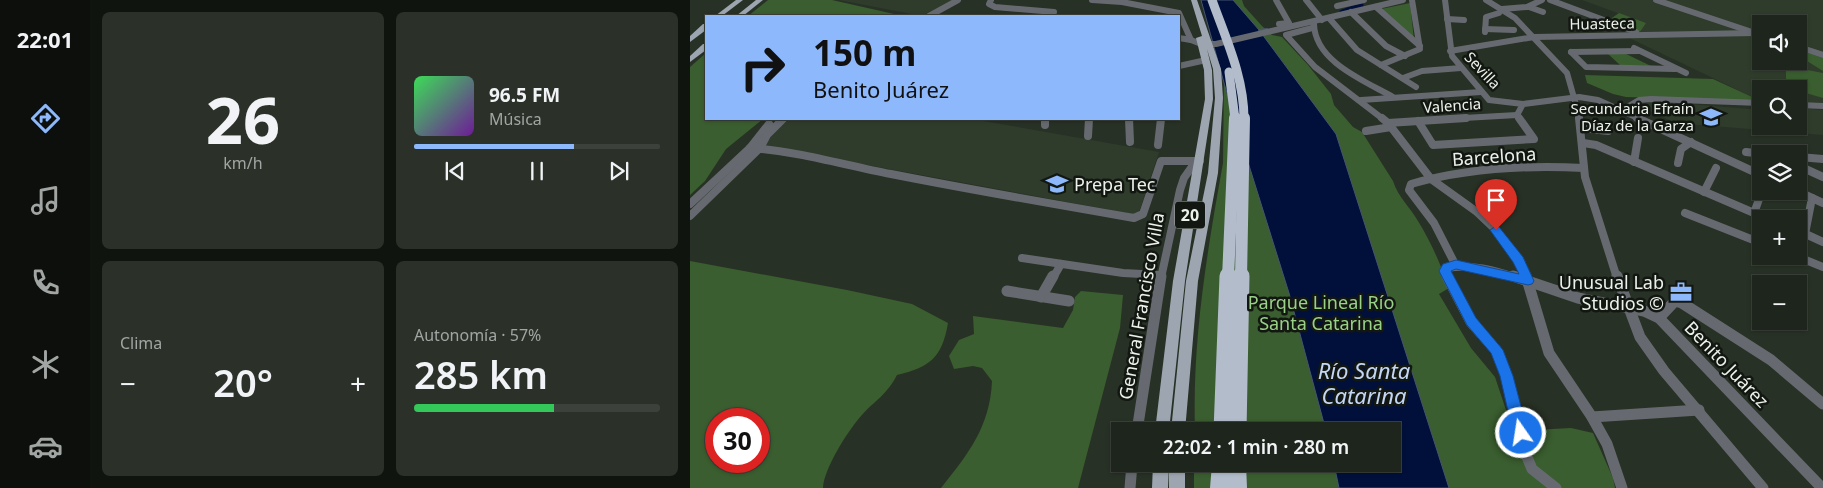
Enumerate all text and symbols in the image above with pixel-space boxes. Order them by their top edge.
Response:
street label: Huasteca [1569,12,1635,34]
map controls [1752,15,1807,330]
button: sound [1752,15,1807,70]
text: 22:01 [17,24,73,54]
text: 150 m [813,29,916,76]
icon: right [730,35,795,100]
street label: Sevilla [1461,47,1505,93]
text: Benito Juárez [813,74,949,104]
text: 26 [206,75,280,163]
button: search [1752,80,1807,135]
text: 96.5 FM [489,82,560,108]
street label: Valencia [1422,93,1482,117]
place label: Secundaria Efraín Díaz de la Garza [1571,98,1694,135]
icon: directions [28,101,63,136]
school or university icon: Secundaria Efraín Díaz de la Garza [1698,104,1724,130]
text: Música [489,108,542,130]
street label: Barcelona [1451,141,1537,171]
button: layers [1752,145,1807,200]
text: km/h [223,152,263,174]
icon: previous [441,157,469,185]
icon: pause [523,157,551,185]
icon: next [605,157,633,185]
school or university icon: Prepa Tec [1044,171,1070,197]
place label: Prepa Tec [1074,172,1156,196]
pin [1475,179,1517,230]
icon: music [28,183,63,218]
icon: arrive [1482,186,1510,214]
road number: 20 [1175,202,1205,228]
button: + [1752,210,1807,265]
street label: General Francisco Villa [1113,211,1169,401]
icon: phone [28,265,63,300]
place label: Unusual Lab Studios © [1559,270,1664,315]
button: − [1752,275,1807,330]
office icon: Unusual Lab Studios © [1668,279,1694,305]
park label: Parque Lineal Río Santa Catarina [1248,290,1394,335]
street label: Benito Juárez [1680,316,1774,412]
text: Autonomía · 57% [414,324,541,346]
text: Clima [120,332,162,354]
icon: climate [28,347,63,382]
text: 285 km [414,348,548,400]
water label: Río Santa Catarina [1318,355,1411,410]
text: 20° [213,356,273,408]
text: − [120,364,136,402]
text: + [350,364,366,402]
position arrow [1494,406,1546,458]
speed limit sign: 30 [705,408,770,473]
icon: car [28,429,63,464]
text: 22:02 · 1 min · 280 m [1163,434,1349,460]

